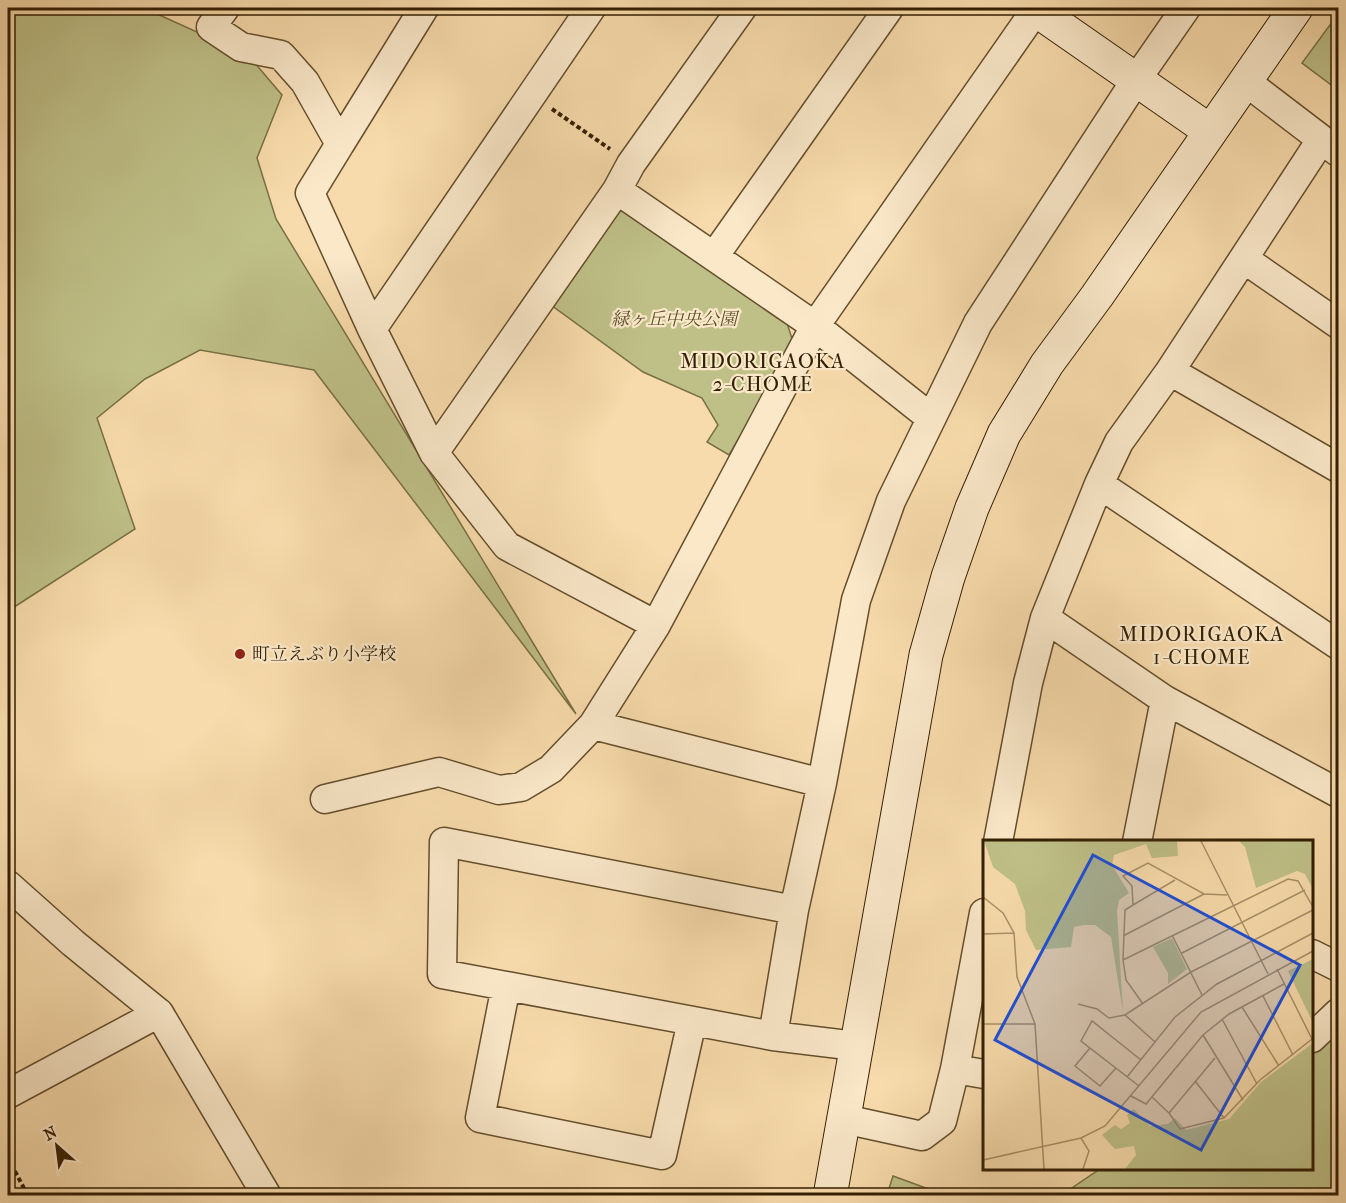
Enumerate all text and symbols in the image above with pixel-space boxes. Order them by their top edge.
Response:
park label: 緑ヶ丘中央公園 [611,309,740,330]
district label: MIDORIGAOKA 2-CHOME [680,350,846,396]
district label: MIDORIGAOKA 1-CHOME [1119,623,1285,669]
place label: 町立えぶり小学校 [252,644,396,665]
marker: 町立えぶり小学校 [233,647,247,661]
inset map [983,840,1313,1170]
north arrow [27,1116,87,1176]
text: N [40,1122,61,1144]

